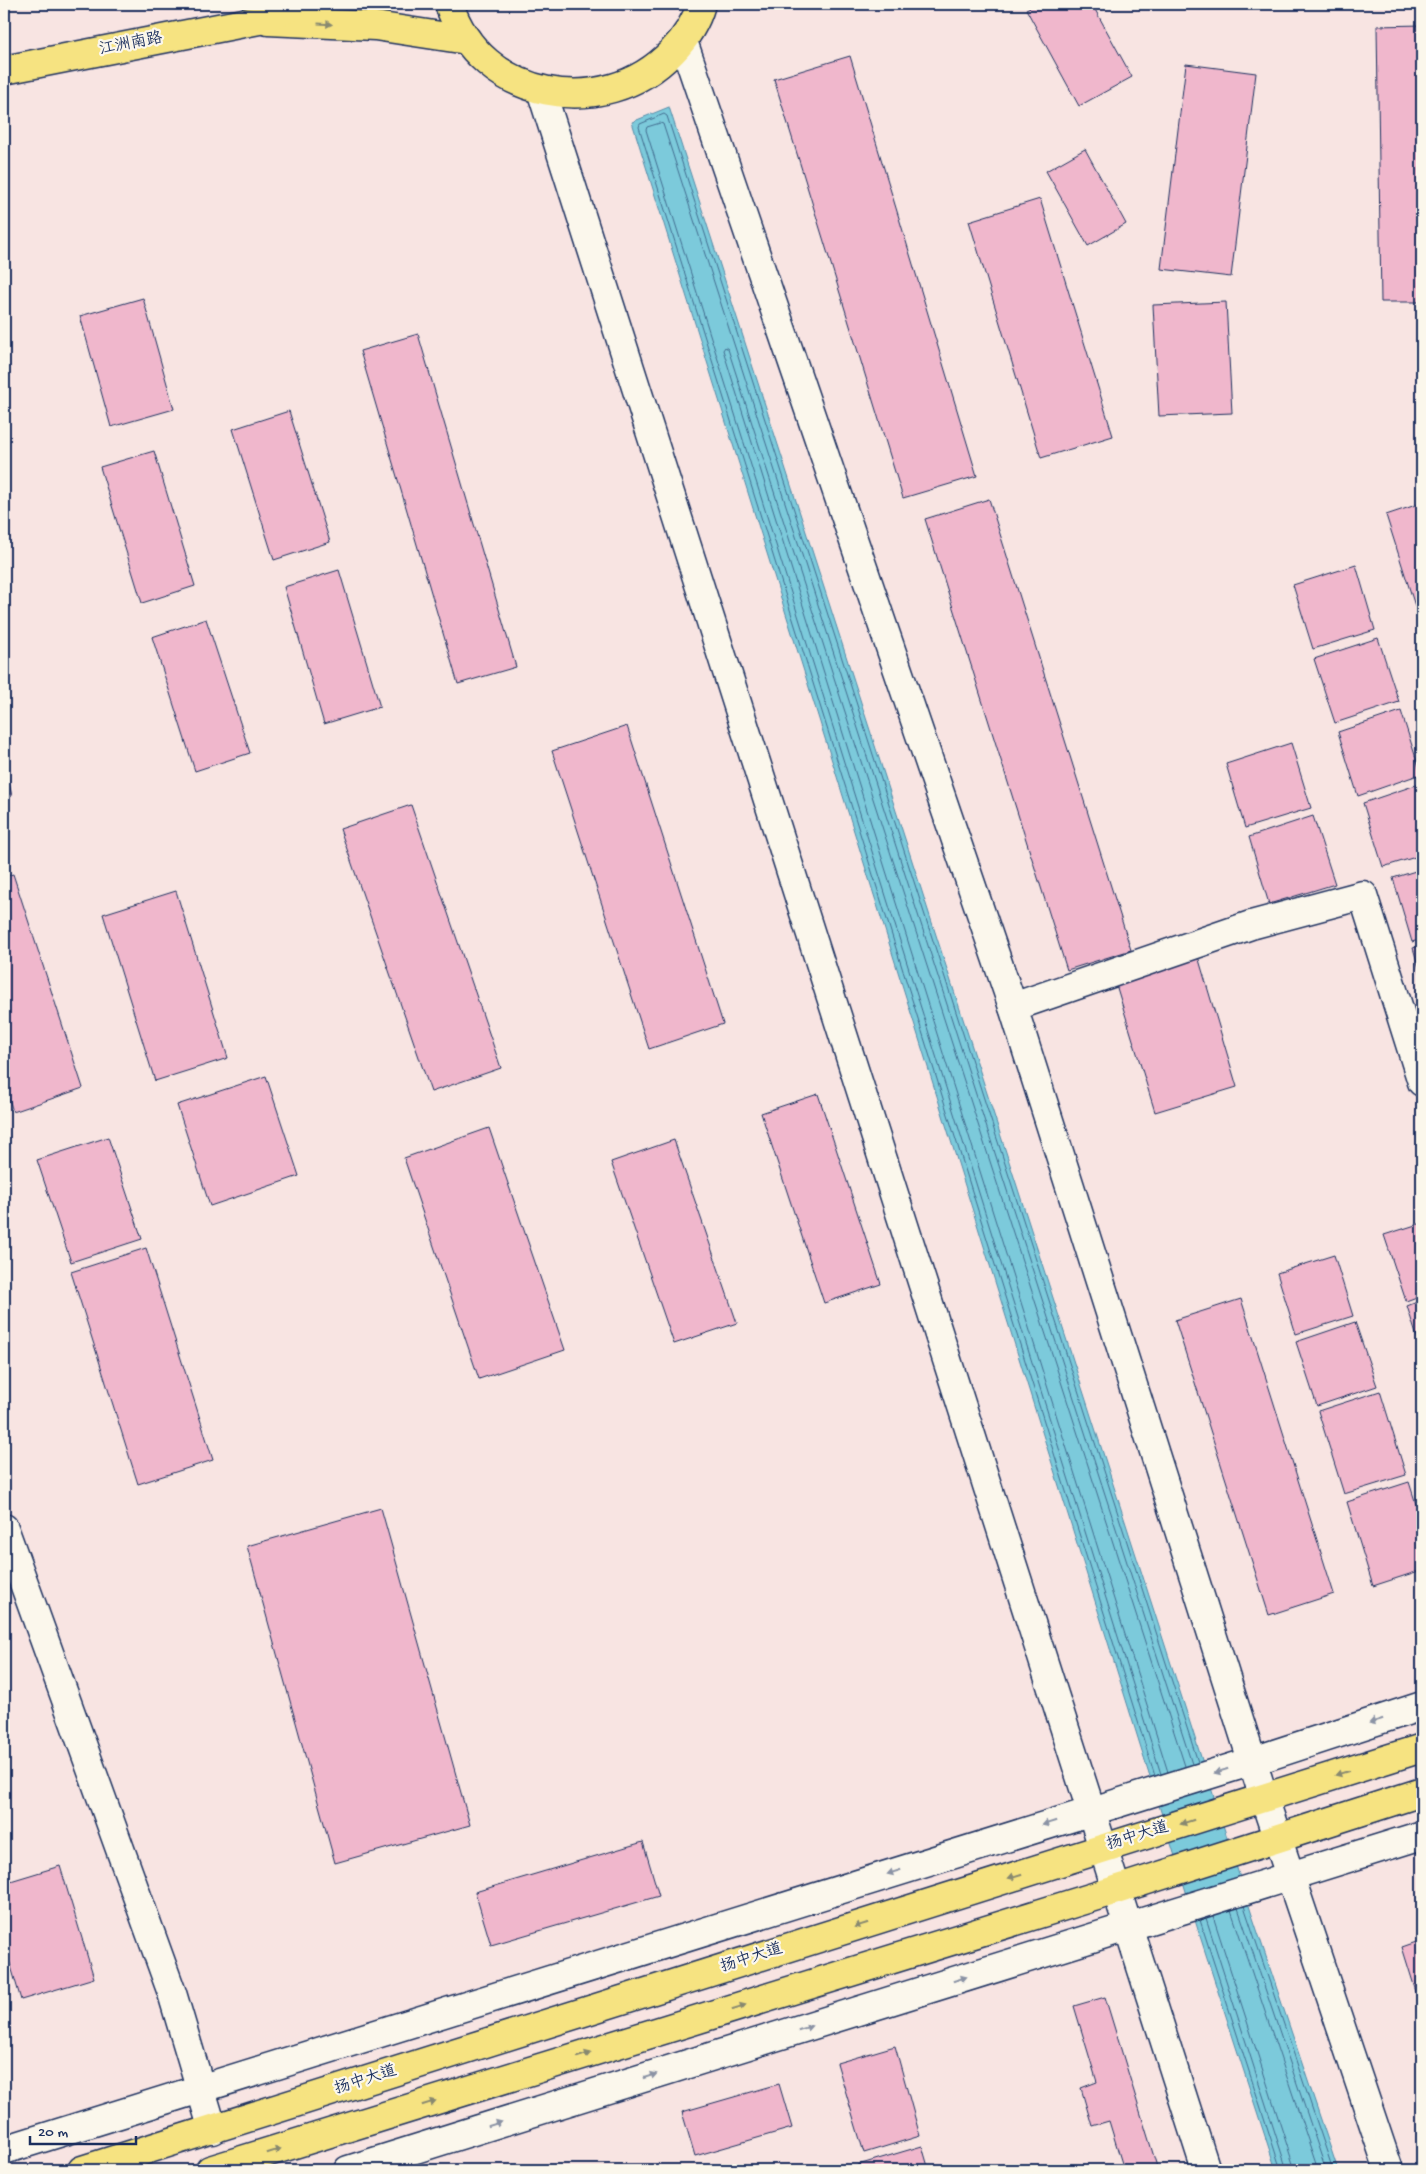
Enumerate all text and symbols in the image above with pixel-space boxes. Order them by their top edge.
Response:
one-way arrow [317,20,333,28]
street label: 江洲南路 [97,28,164,60]
one-way arrow [1368,1717,1383,1725]
one-way arrow [1214,1767,1229,1775]
one-way arrow [1335,1770,1350,1778]
street label: 扬中大道 [1104,1817,1171,1855]
one-way arrow [1180,1818,1195,1826]
one-way arrow [1041,1819,1056,1827]
one-way arrow [886,1868,901,1876]
one-way arrow [1008,1872,1023,1880]
one-way arrow [853,1921,868,1929]
street label: 扬中大道 [718,1938,785,1978]
one-way arrow [953,1975,968,1983]
one-way arrow [732,2002,747,2010]
one-way arrow [797,2023,812,2031]
one-way arrow [577,2050,592,2058]
street label: 扬中大道 [332,2060,399,2100]
one-way arrow [642,2072,657,2079]
one-way arrow [421,2098,436,2106]
scale bar [30,2114,136,2146]
one-way arrow [487,2120,502,2128]
text: 20 m [38,2124,68,2142]
one-way arrow [266,2146,281,2154]

